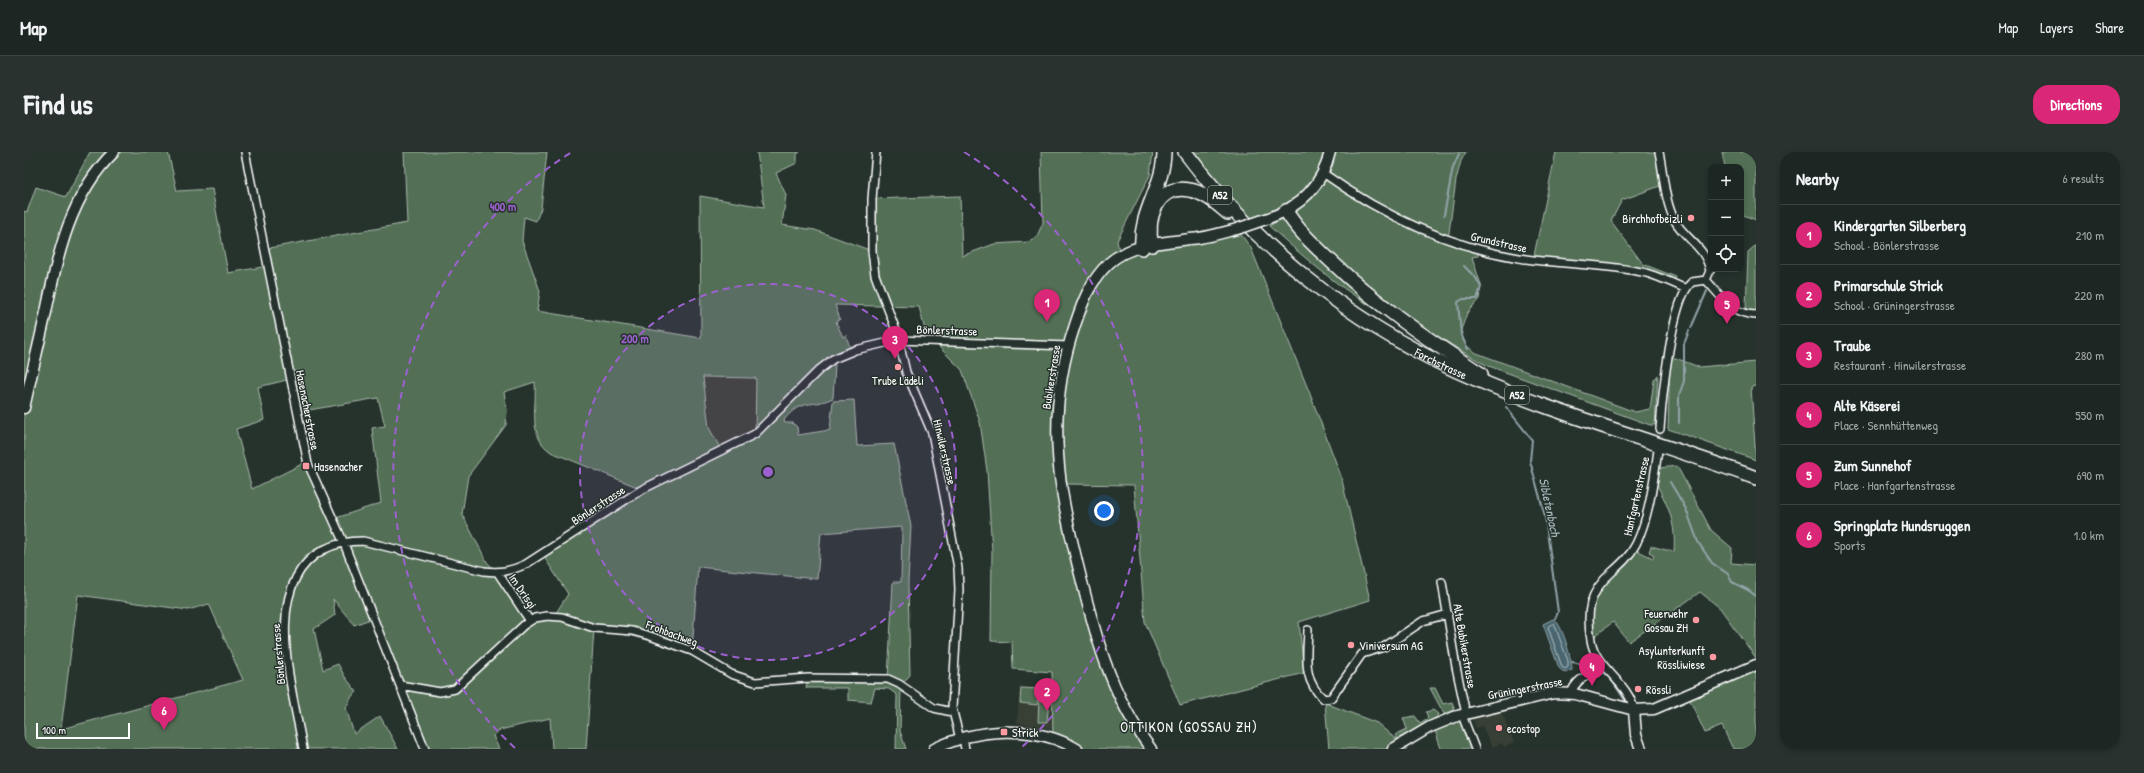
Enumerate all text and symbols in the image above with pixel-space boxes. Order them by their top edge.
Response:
text: Map [20,15,47,41]
text: Map [1998,18,2018,37]
text: Layers [2040,18,2073,37]
text: Share [2095,18,2124,37]
text: Find us [24,85,93,123]
button: Directions [2033,85,2120,124]
map controls [1708,164,1744,272]
button: + [1708,164,1744,200]
text: Nearby [1796,167,1839,190]
text: 6 results [2063,169,2104,187]
road number: A52 [1208,186,1232,204]
text: 400 m [490,198,516,215]
button: − [1708,200,1744,236]
place label: Birchhofbeizli [1622,210,1683,227]
marker: Birchhofbeizli [1686,213,1696,223]
text: Kindergarten Silberberg [1834,215,1966,236]
text: 1 [1807,226,1811,244]
text: 210 m [2076,226,2104,244]
street label: Grundstrasse [1469,227,1529,257]
button: locate [1708,236,1744,272]
text: School · Bönlerstrasse [1834,236,1939,254]
text: Primarschule Strick [1834,275,1943,296]
text: 2 [1806,286,1812,304]
text: 220 m [2074,286,2104,304]
pin: 1 [1034,289,1060,322]
pin: 5 [1714,291,1740,324]
text: School · Grüningerstrasse [1834,296,1955,314]
street label: Bönlerstrasse [916,320,978,340]
pin: 3 [882,326,908,359]
text: 200 m [621,330,649,347]
text: Traube [1834,335,1871,356]
street label: Bubikerstrasse [1038,343,1065,410]
street label: Forchstrasse [1411,343,1470,383]
text: 3 [1806,346,1812,364]
text: 280 m [2075,346,2104,364]
text: Restaurant · Hinwilerstrasse [1834,356,1966,374]
marker: Trube Lädeli [893,362,903,372]
street label: Hasenacherstrasse [292,369,324,452]
place label: Trube Lädeli [872,372,924,389]
road number: A52 [1505,386,1529,404]
text: Alte Käserei [1834,395,1900,416]
text: 4 [1807,406,1811,424]
text: 550 m [2075,406,2104,424]
text: Place · Sennhüttenweg [1834,416,1938,434]
street label: Hinwilerstrasse [929,418,961,487]
street label: Hanfgartenstrasse [1619,454,1653,537]
text: Zum Sunnehof [1834,455,1911,476]
place label: Hasenacher [314,458,363,475]
marker: Hasenacher [301,461,311,471]
centre of rings [761,465,775,479]
text: 5 [1806,466,1812,484]
text: 690 m [2076,466,2104,484]
water label: Sibletenbach [1535,476,1565,539]
text: Place · Hanfgartenstrasse [1834,476,1956,494]
street label: Bönlerstrasse [568,481,628,529]
your location [1094,501,1114,521]
text: Springplatz Hundsruggen [1834,515,1971,536]
text: 6 [1806,526,1812,544]
text: 1.0 km [2073,526,2104,544]
text: Sports [1834,536,1865,554]
street label: Im Drisgi [505,570,541,612]
street label: Alte Bubikerstrasse [1449,602,1481,690]
place label: Feuerwehr Gossau ZH [1644,605,1688,636]
street label: Frohbachweg [643,615,700,650]
marker: Feuerwehr Gossau ZH [1691,615,1701,625]
street label: Bönlerstrasse [267,623,289,685]
place label: Viniversum AG [1359,637,1423,654]
marker: Viniversum AG [1346,640,1356,650]
place label: Asylunterkunft Rössliwiese [1639,642,1706,673]
marker: Asylunterkunft Rössliwiese [1708,652,1718,662]
pin: 4 [1579,653,1605,686]
street label: Grüningerstrasse [1486,672,1564,704]
pin: 2 [1034,678,1060,711]
place label: Rössli [1646,681,1671,698]
marker: Rössli [1633,684,1643,694]
pin: 6 [151,697,177,730]
district label: OTTIKON (GOSSAU ZH) [1120,717,1258,736]
place label: ecostop [1507,720,1540,737]
scale bar [36,721,130,740]
text: 100 m [42,723,66,737]
marker: ecostop [1494,723,1504,733]
place label: Strick [1012,724,1039,741]
marker: Strick [999,727,1009,737]

